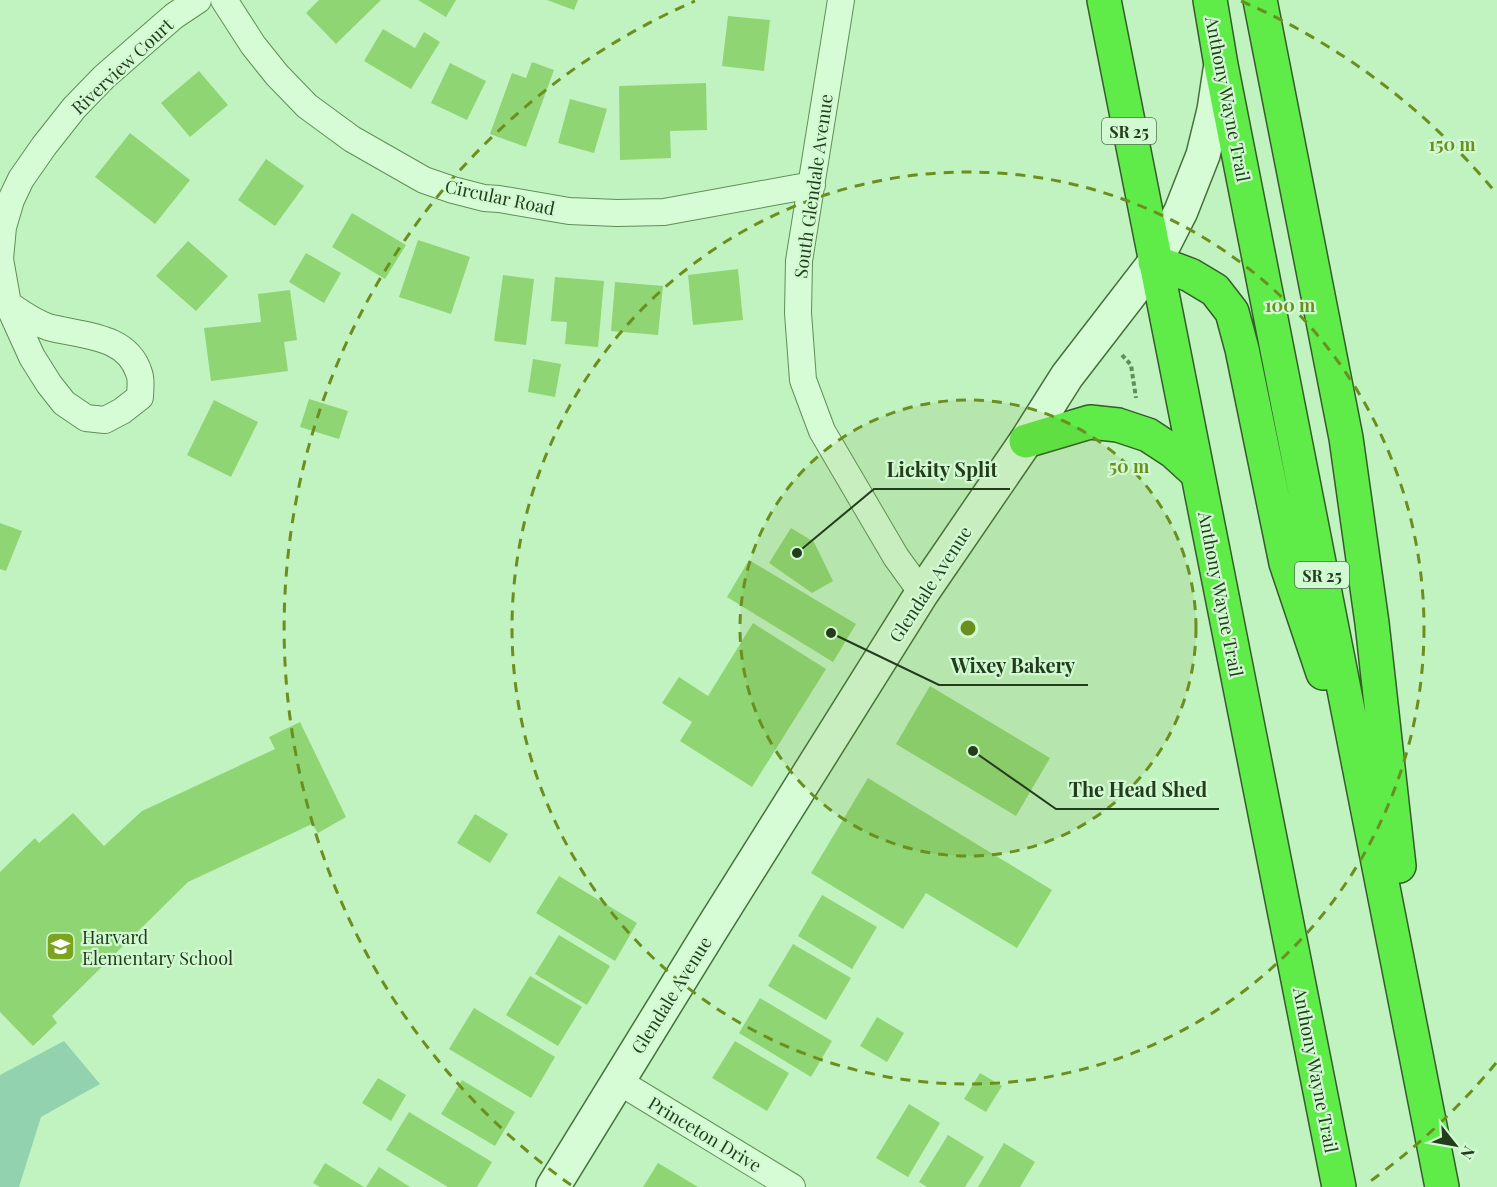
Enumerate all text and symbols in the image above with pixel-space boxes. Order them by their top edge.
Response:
street label: Riverview Court [66,12,178,119]
street label: Anthony Wayne Trail [1200,13,1256,184]
street label: South Glendale Avenue [788,92,838,280]
road number: SR 25 [1102,118,1156,144]
text: 150 m [1428,132,1476,156]
street label: Circular Road [443,174,558,220]
text: 100 m [1265,293,1316,317]
callout: Lickity Split [874,451,1010,489]
text: 50 m [1109,454,1150,478]
text: Lickity Split [886,455,999,482]
street label: Anthony Wayne Trail [1193,508,1249,679]
street label: Glendale Avenue [883,521,977,647]
road number: SR 25 [1295,562,1349,588]
centre of rings [958,618,978,638]
callout: Wixey Bakery [939,647,1088,685]
text: Wixey Bakery [950,651,1076,678]
callout: The Head Shed [1056,771,1219,809]
text: The Head Shed [1069,775,1207,802]
place label: Harvard Elementary School [82,925,233,970]
school or university icon: Harvard Elementary School [45,931,77,963]
street label: Glendale Avenue [625,932,717,1058]
street label: Anthony Wayne Trail [1288,984,1344,1155]
street label: Princeton Drive [644,1091,766,1177]
north arrow [1425,1115,1485,1175]
text: N [1456,1143,1480,1164]

